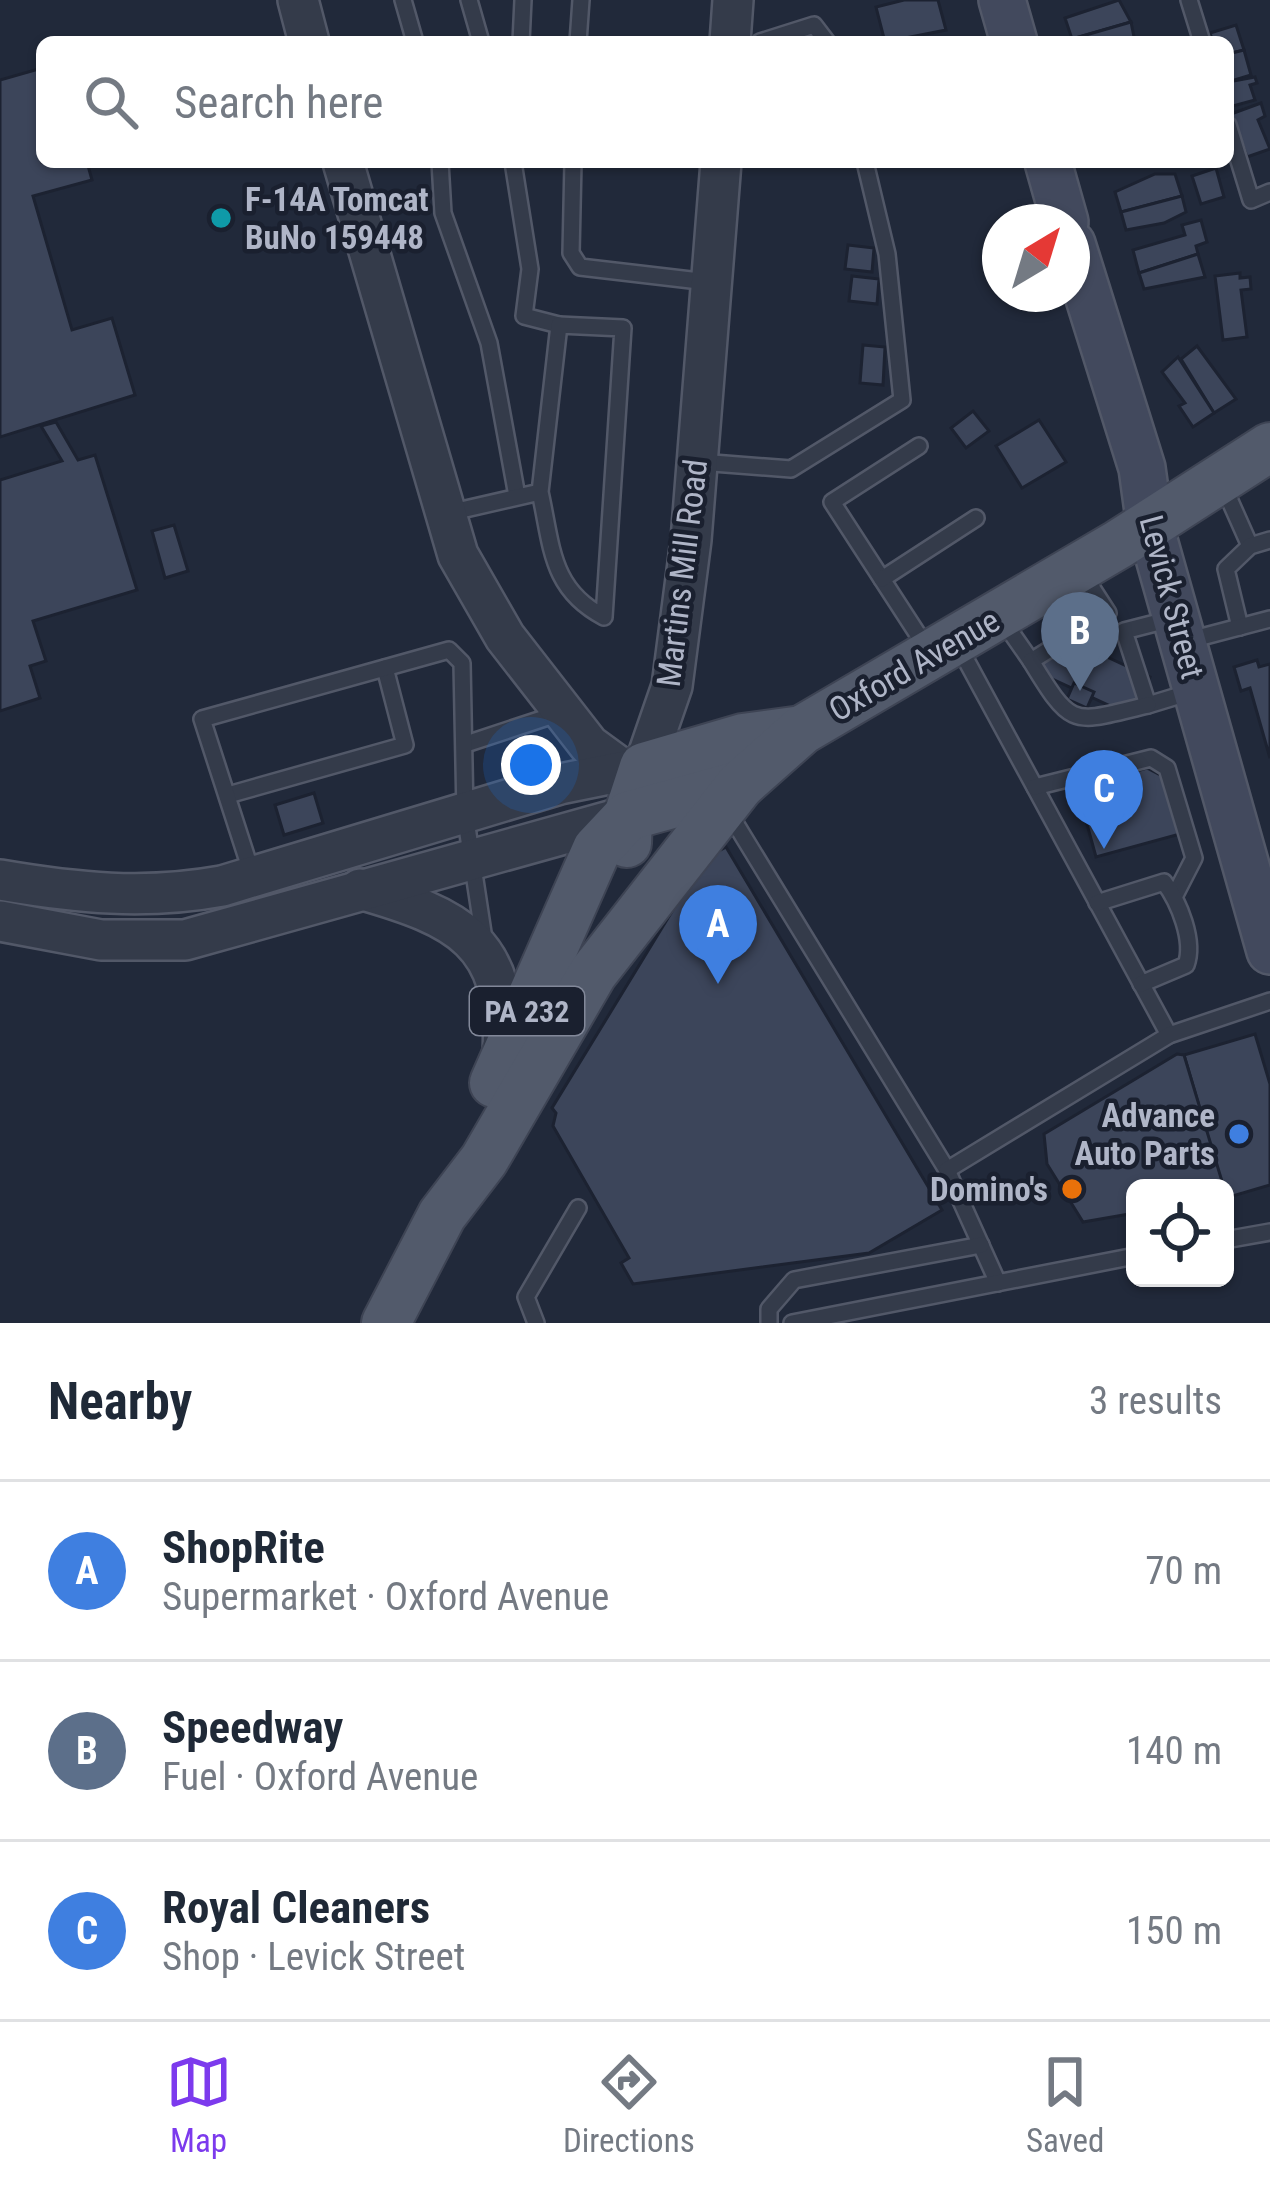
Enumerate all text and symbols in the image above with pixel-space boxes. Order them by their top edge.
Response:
search box [36,36,1234,168]
icon: search [78,69,144,135]
text: Search here [174,76,383,129]
place label: F-14A Tomcat BuNo 159448 [245,180,429,257]
north arrow [982,204,1090,312]
marker: F-14A Tomcat BuNo 159448 [208,205,234,231]
street label: Martins Mill Road [649,457,715,689]
street label: Levick Street [1131,511,1213,683]
pin: B [1041,592,1119,691]
street label: Oxford Avenue [822,601,1006,729]
your location [501,735,561,795]
pin: C [1065,750,1143,849]
pin: A [679,885,757,984]
road number: PA 232 [470,987,584,1035]
place label: Advance Auto Parts [1075,1096,1215,1173]
marker: Advance Auto Parts [1226,1121,1252,1147]
place label: Domino's [930,1170,1048,1209]
marker: Domino's [1059,1176,1085,1202]
map controls [1126,1179,1234,1287]
button: locate [1126,1179,1234,1287]
text: Nearby [48,1372,192,1431]
text: 3 results [1089,1378,1222,1424]
text: ShopRite [162,1521,325,1574]
text: A [75,1548,99,1594]
text: 70 m [1145,1548,1222,1594]
text: Supermarket · Oxford Avenue [162,1574,609,1620]
text: Speedway [162,1701,343,1754]
text: B [76,1728,98,1774]
text: 140 m [1126,1728,1222,1774]
text: Fuel · Oxford Avenue [162,1754,478,1800]
text: Royal Cleaners [162,1881,430,1934]
text: C [76,1908,98,1954]
text: 150 m [1126,1908,1222,1954]
text: Shop · Levick Street [162,1934,465,1980]
tab: Map [166,2049,232,2160]
tab: Directions [563,2049,695,2160]
tab: Saved [1026,2049,1104,2160]

